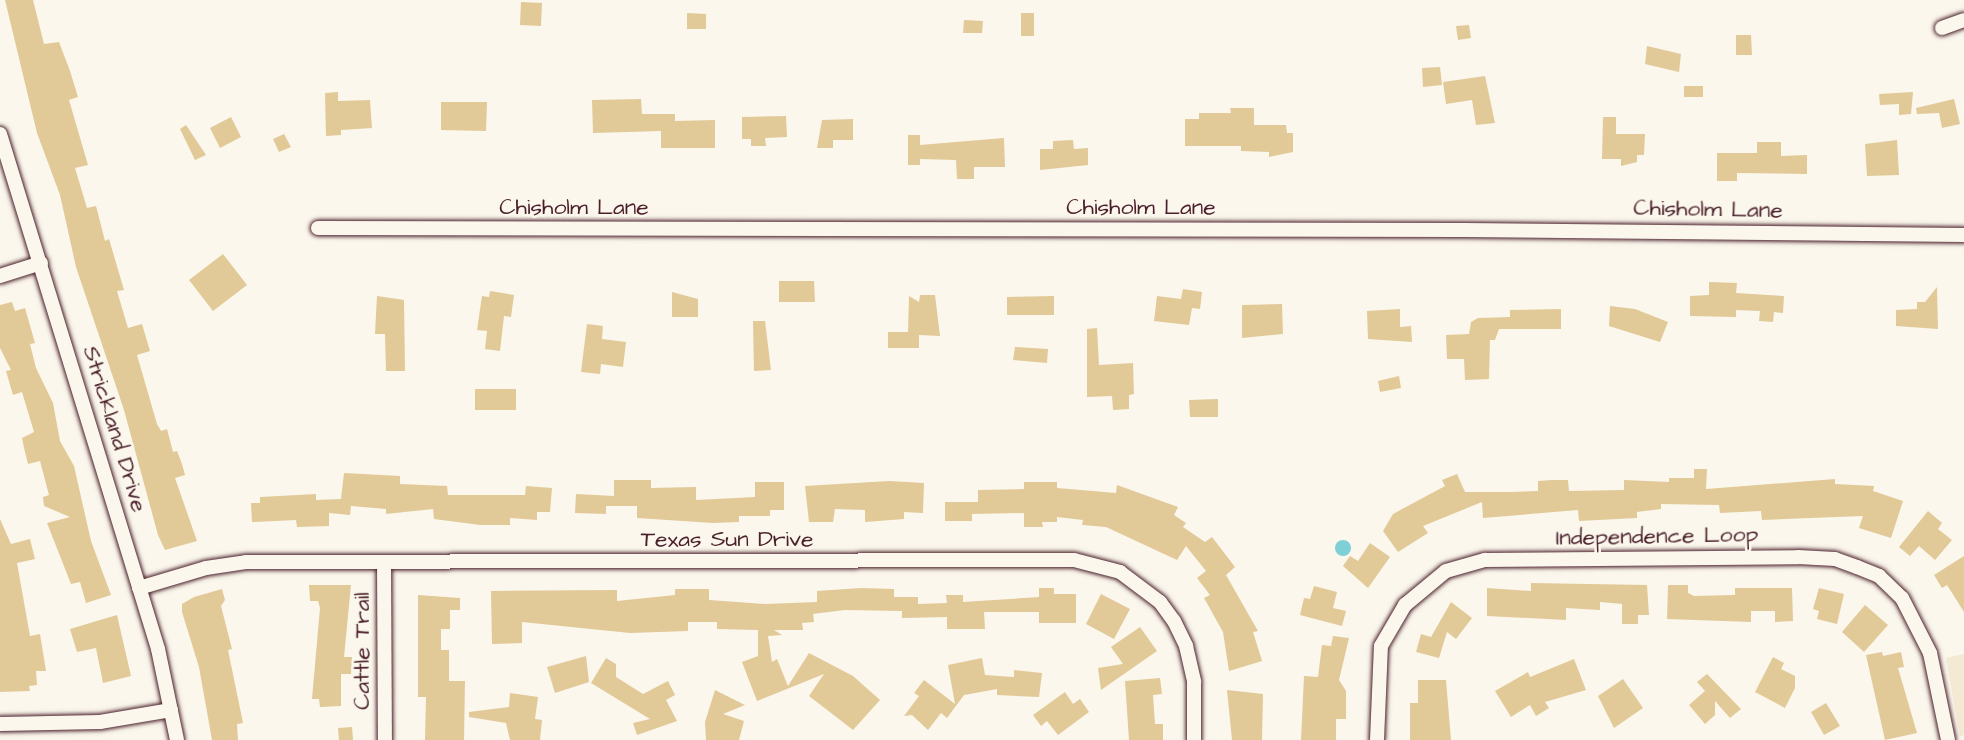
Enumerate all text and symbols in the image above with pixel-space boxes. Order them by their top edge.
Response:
street label: Chisholm Lane [499,193,649,221]
street label: Chisholm Lane [1066,193,1216,221]
street label: Chisholm Lane [1633,194,1783,224]
street label: Strickland Drive [77,343,153,515]
street label: Independence Loop [1556,520,1758,552]
street label: Texas Sun Drive [641,525,813,553]
street label: Cattle Trail [348,592,376,710]

